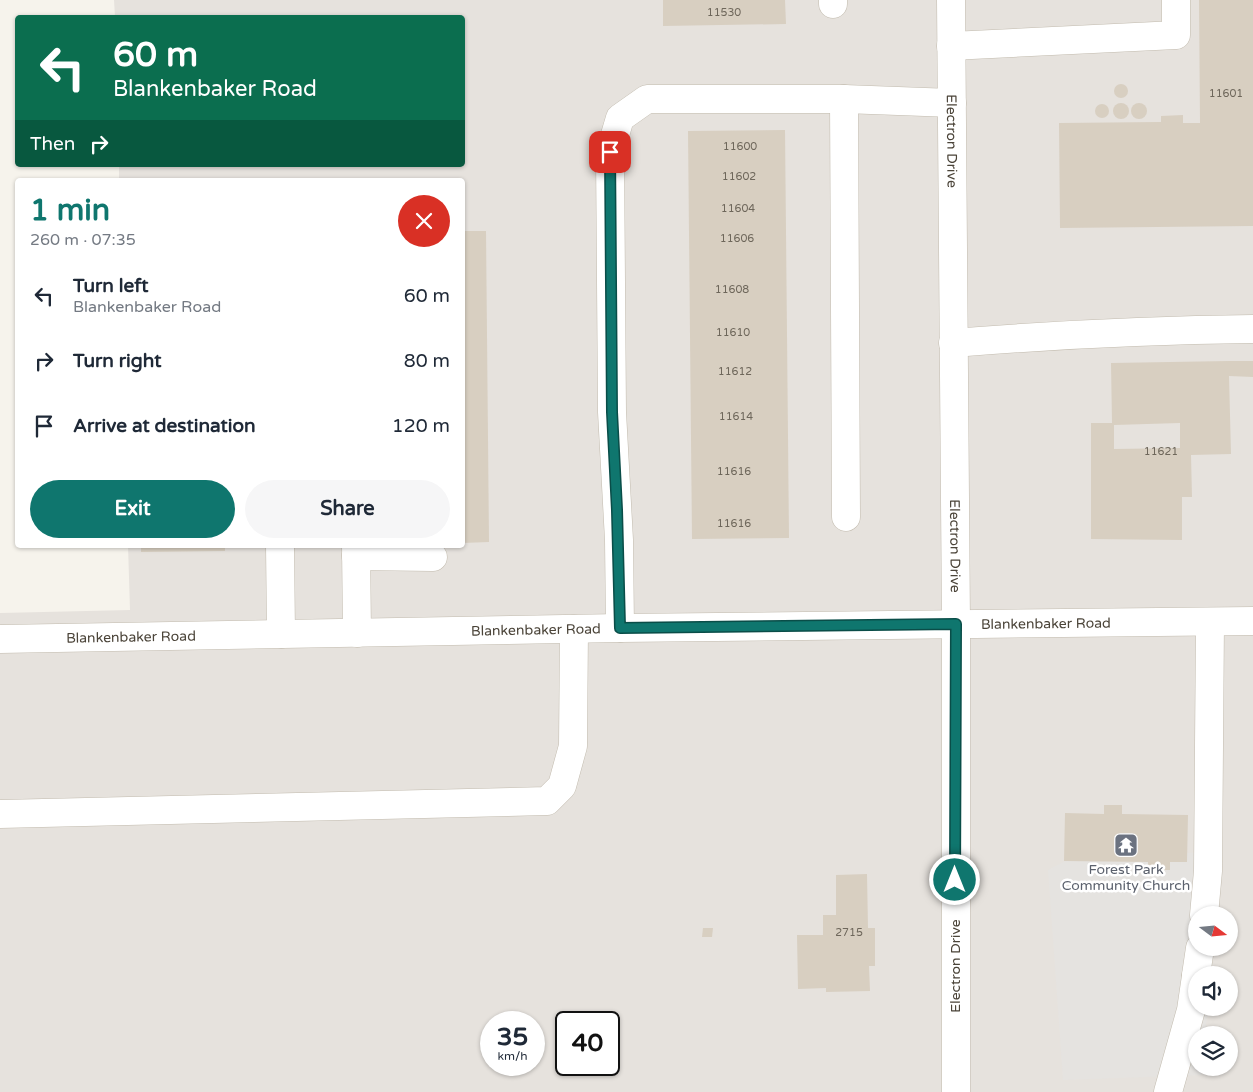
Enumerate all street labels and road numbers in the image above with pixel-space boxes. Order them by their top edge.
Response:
street label: Electron Drive [943,94,961,188]
street label: Electron Drive [947,499,964,593]
street label: Blankenbaker Road [981,614,1111,633]
street label: Blankenbaker Road [471,620,601,639]
street label: Blankenbaker Road [66,627,196,646]
street label: Electron Drive [947,919,964,1013]

